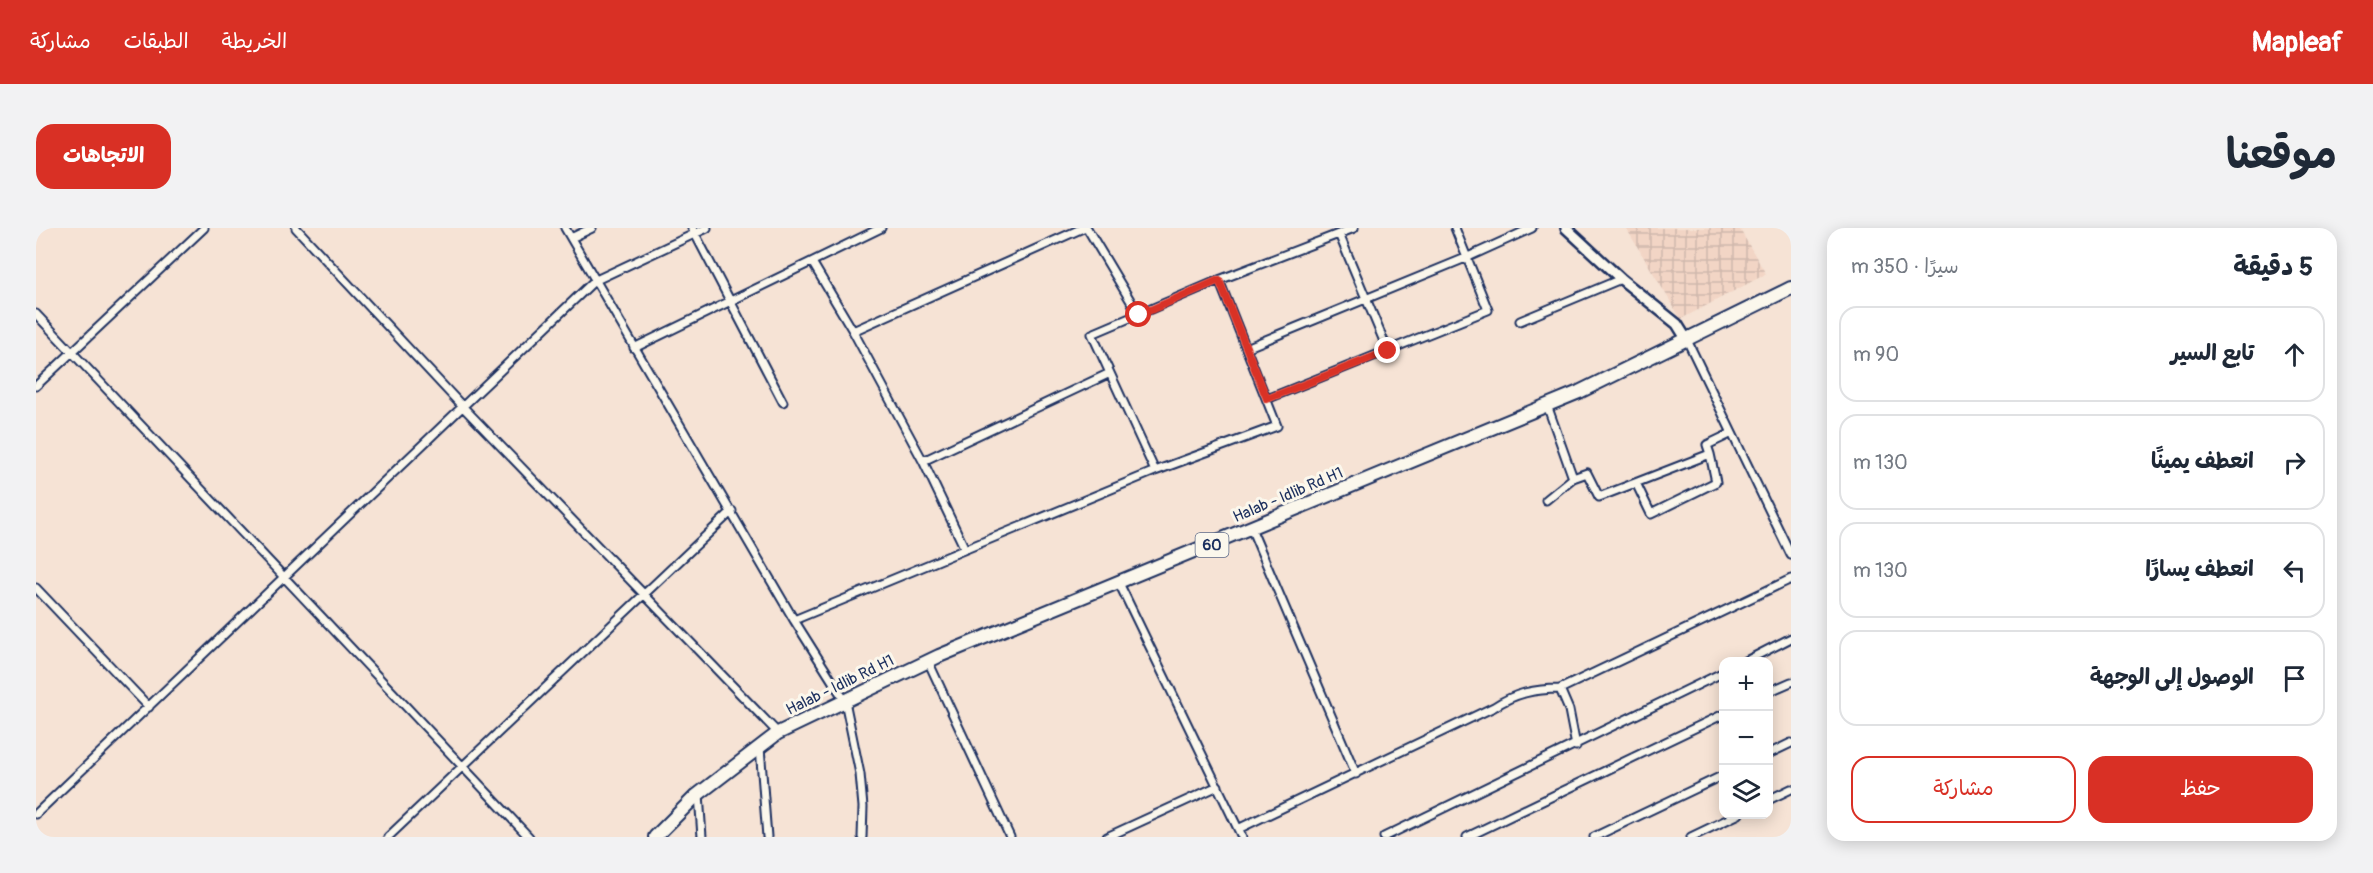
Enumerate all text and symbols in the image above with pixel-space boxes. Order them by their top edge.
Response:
text: Mapleaf [2252,25,2343,60]
text: مشاركة [30,28,91,55]
text: الطبقات [124,28,189,55]
text: الخريطة [222,28,287,55]
button: الاتجاهات [36,124,171,189]
text: موقعنا [2226,129,2337,181]
text: 5 دقيقة [2233,251,2313,283]
text: سيرًا · 350 m [1851,254,1959,279]
route start [1125,301,1151,327]
route end [1374,337,1400,363]
icon: ahead [2278,338,2311,371]
text: تابع السير [2171,339,2254,367]
text: 90 m [1853,342,1899,367]
icon: right [2278,446,2311,479]
text: انعطف يمينًا [2151,447,2254,475]
text: 130 m [1853,450,1908,475]
street label: Halab - Idlib Rd H1 [1230,463,1346,527]
road number: 60 [1196,533,1228,557]
icon: left [2278,554,2311,587]
text: انعطف يسارًا [2145,555,2254,583]
text: 130 m [1853,558,1908,583]
street label: Halab - Idlib Rd H1 [783,650,897,720]
map controls [1719,657,1773,819]
button: + [1719,657,1773,711]
icon: arrive [2278,662,2311,695]
text: الوصول إلى الوجهة [2090,663,2254,691]
button: − [1719,711,1773,765]
button: مشاركة [1851,756,2076,823]
button: حفظ [2088,756,2313,823]
button: layers [1719,765,1773,819]

